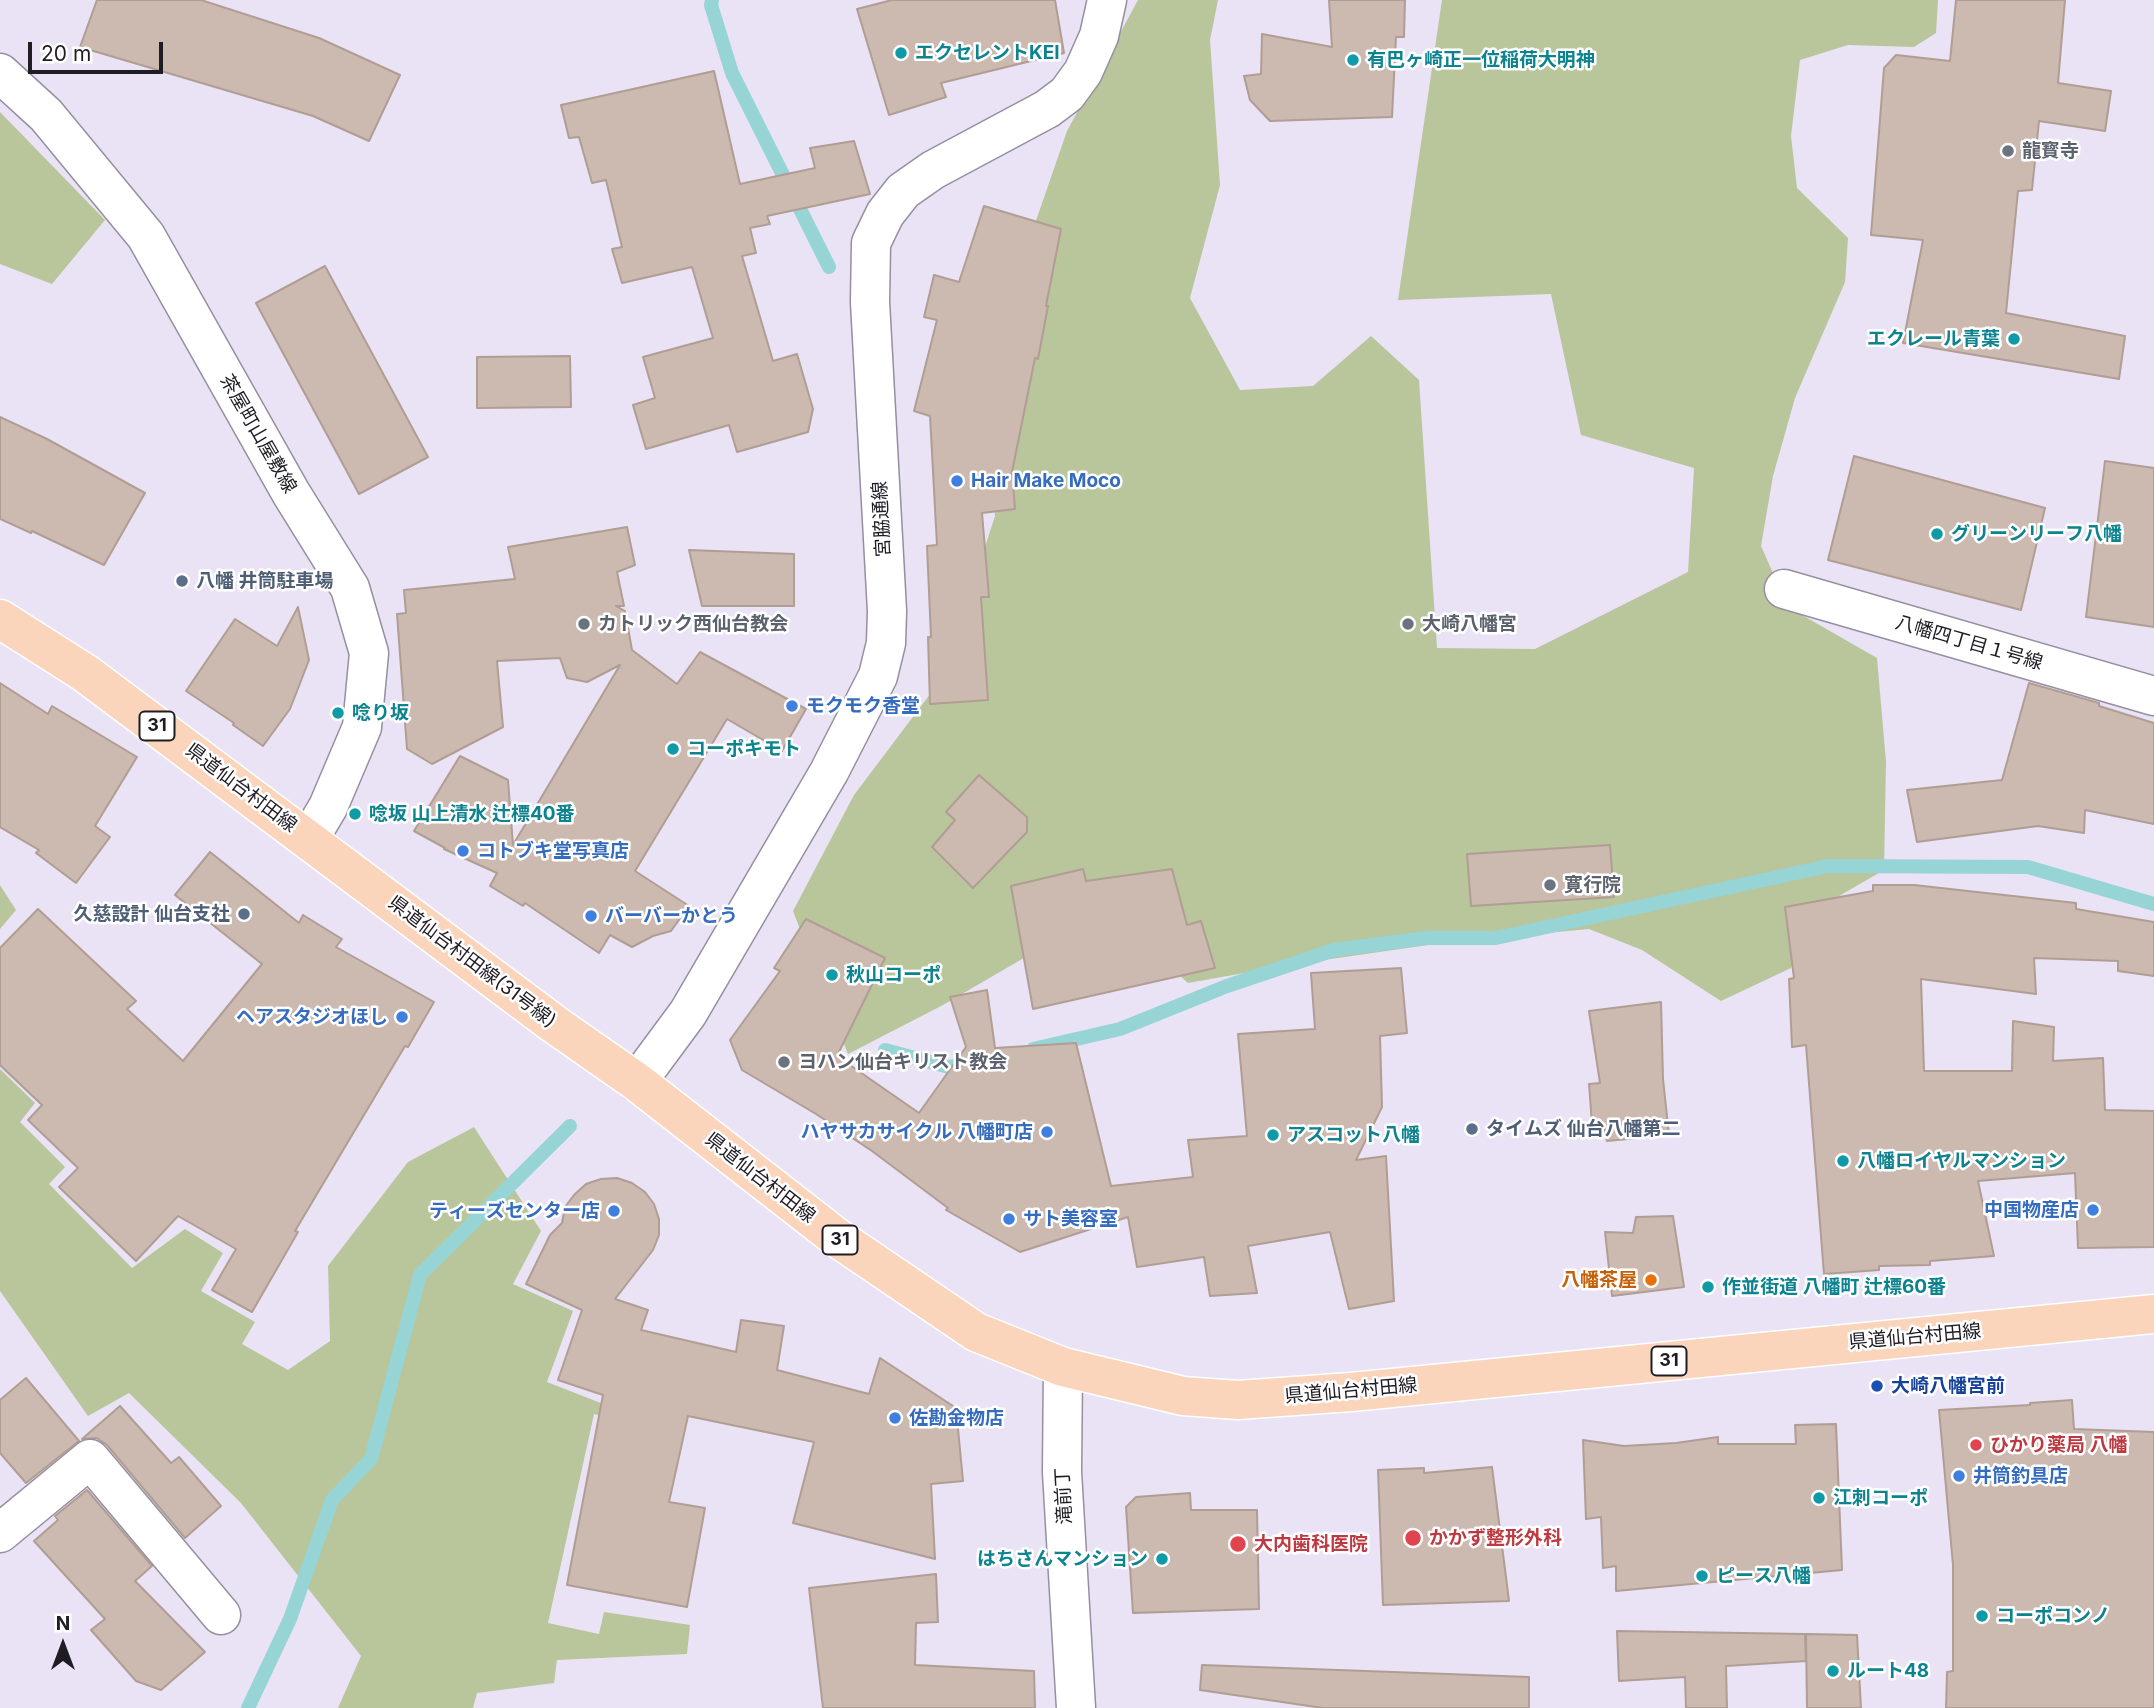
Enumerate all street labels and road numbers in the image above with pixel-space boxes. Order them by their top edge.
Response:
street label: 茶屋町山屋敷線 [215,371,301,497]
street label: 宮脇通線 [869,480,895,558]
street label: 八幡四丁目１号線 [1893,611,2045,675]
road number: 31 [140,712,174,740]
street label: 県道仙台村田線 [181,739,301,837]
street label: 県道仙台村田線(31号線) [384,891,560,1033]
street label: 県道仙台村田線 [701,1128,819,1228]
road number: 31 [822,1226,858,1254]
street label: 県道仙台村田線 [1848,1320,1982,1354]
road number: 31 [1652,1346,1686,1376]
street label: 県道仙台村田線 [1284,1374,1418,1408]
street label: 滝前丁 [1051,1467,1077,1525]

